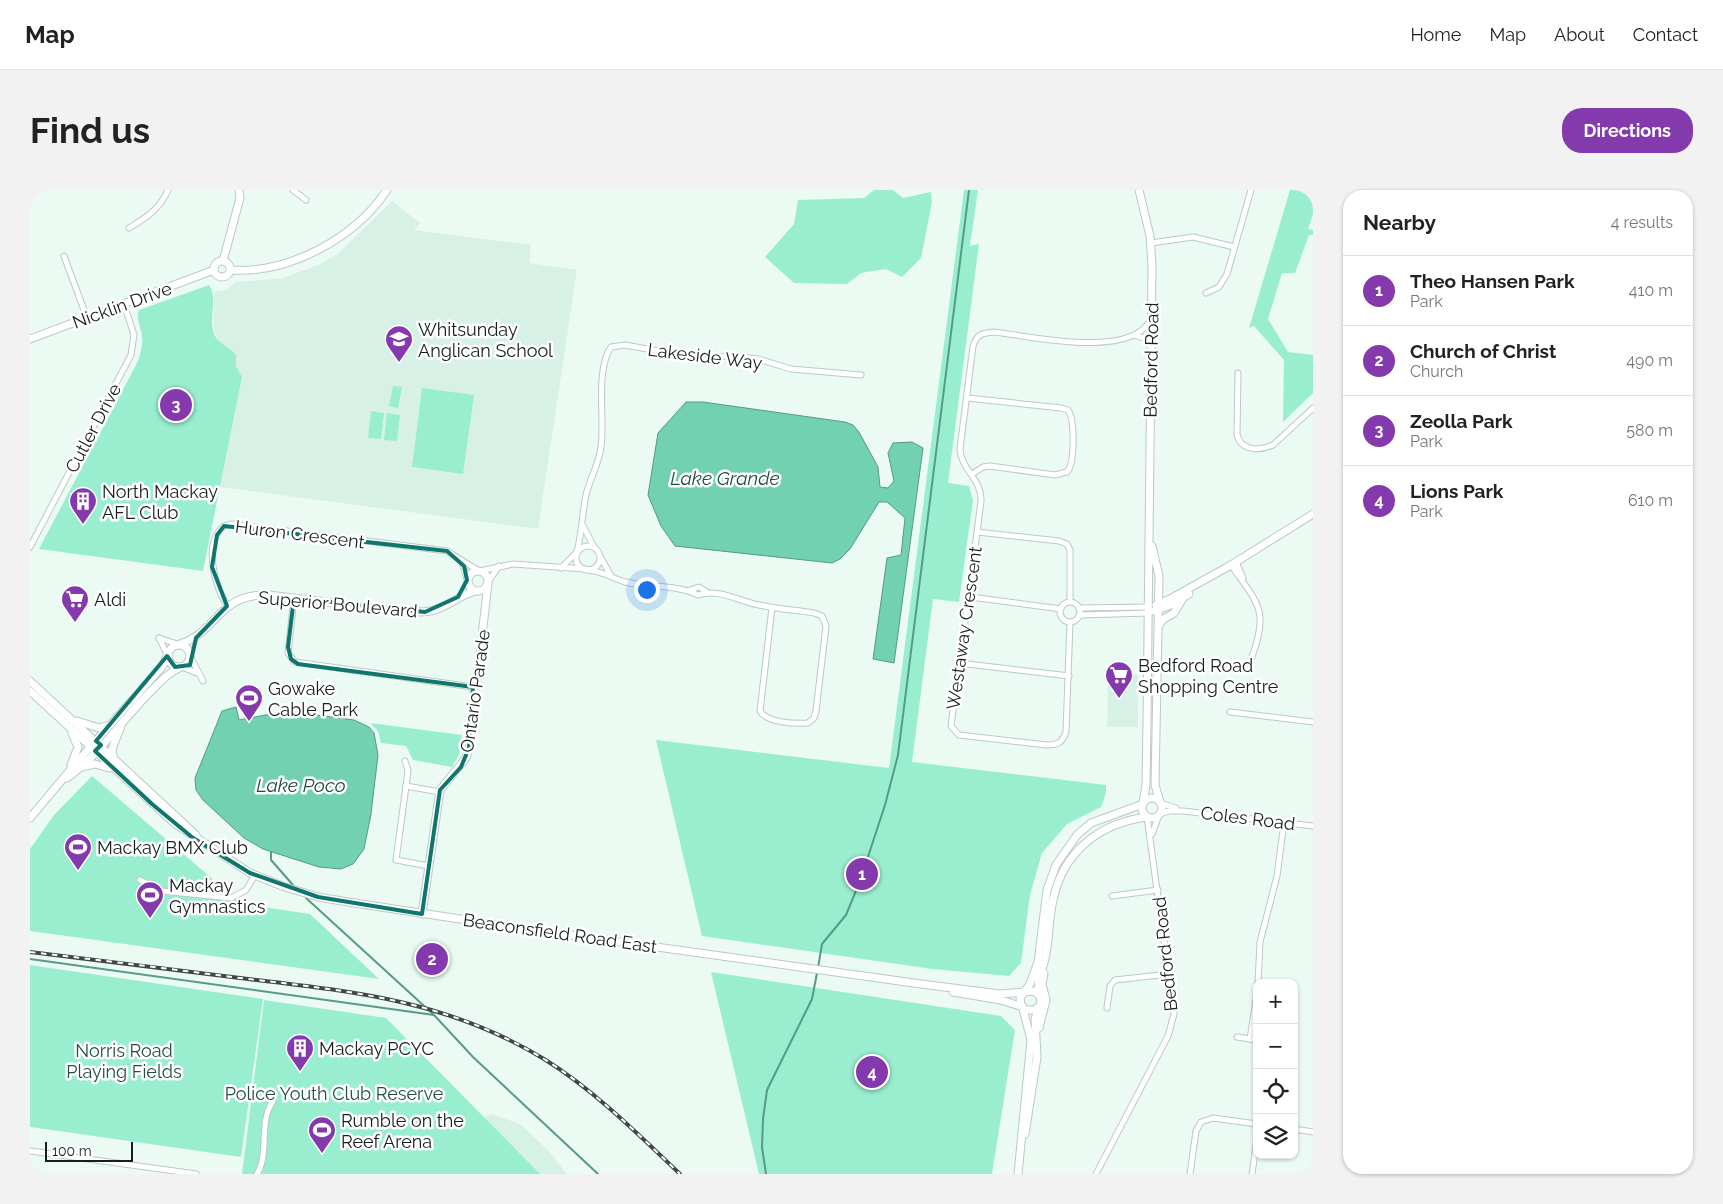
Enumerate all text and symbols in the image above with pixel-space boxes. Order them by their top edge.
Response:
text: Map [25,20,75,49]
text: Home [1410,24,1461,45]
text: Map [1489,24,1526,45]
text: About [1554,24,1605,45]
text: Contact [1633,24,1698,45]
button: Directions [1562,108,1693,153]
text: Find us [30,110,150,151]
text: Nearby [1363,210,1436,235]
text: 4 results [1611,213,1673,232]
text: Theo Hansen Park [1410,270,1574,292]
street label: Nicklin Drive [70,277,175,333]
text: 1 [1375,281,1383,300]
text: 410 m [1629,281,1673,300]
text: Park [1410,292,1443,311]
street label: Bedford Road [1139,302,1163,418]
place label: Whitsunday Anglican School [418,319,553,361]
school or university icon: Whitsunday Anglican School [384,324,414,363]
street label: Lakeside Way [646,339,764,373]
text: Church of Christ [1410,340,1556,362]
text: 2 [1374,351,1384,370]
text: 490 m [1626,351,1673,370]
text: Church [1410,362,1463,381]
street label: Cutler Drive [61,379,125,476]
pin: 3 [160,386,192,424]
text: Zeolla Park [1410,410,1513,432]
text: 3 [1375,421,1383,440]
text: 580 m [1626,421,1673,440]
text: Park [1410,432,1443,451]
water label: Lake Grande [670,467,780,489]
text: Lions Park [1410,480,1503,502]
place label: North Mackay AFL Club [102,481,218,523]
building icon: North Mackay AFL Club [68,486,98,525]
text: 4 [1374,491,1384,510]
text: 610 m [1628,491,1673,510]
text: Park [1410,502,1443,521]
street label: Huron Crescent [234,516,366,552]
street label: Westaway Crescent [942,545,986,711]
your location [634,577,660,603]
supermarket icon: Aldi [60,584,90,623]
street label: Superior Boulevard [258,587,418,621]
place label: Aldi [94,589,126,610]
street label: Ontario Parade [456,628,494,754]
place label: Bedford Road Shopping Centre [1138,655,1279,697]
supermarket icon: Bedford Road Shopping Centre [1104,660,1134,699]
place label: Gowake Cable Park [268,678,359,720]
sports icon: Gowake Cable Park [234,683,264,722]
water label: Lake Poco [256,774,346,796]
street label: Coles Road [1200,802,1296,834]
sports icon: Mackay BMX Club [63,832,93,871]
place label: Mackay BMX Club [97,837,248,858]
pin: 1 [846,855,878,893]
place label: Mackay Gymnastics [169,875,266,917]
sports icon: Mackay Gymnastics [135,880,165,919]
street label: Bedford Road [1149,896,1181,1012]
street label: Beaconsfield Road East [462,909,658,957]
pin: 2 [416,940,448,978]
map controls [1253,979,1298,1159]
button: + [1253,979,1298,1024]
button: − [1253,1024,1298,1069]
building icon: Mackay PCYC [285,1033,315,1072]
place label: Mackay PCYC [319,1038,434,1059]
park label: Norris Road Playing Fields [66,1040,182,1082]
pin: 4 [856,1053,888,1091]
button: locate [1253,1069,1298,1114]
park label: Police Youth Club Reserve [225,1083,444,1104]
place label: Rumble on the Reef Arena [341,1110,464,1152]
button: layers [1253,1114,1298,1159]
sports icon: Rumble on the Reef Arena [307,1115,337,1154]
scale bar [45,1139,132,1162]
text: 100 m [52,1143,92,1159]

